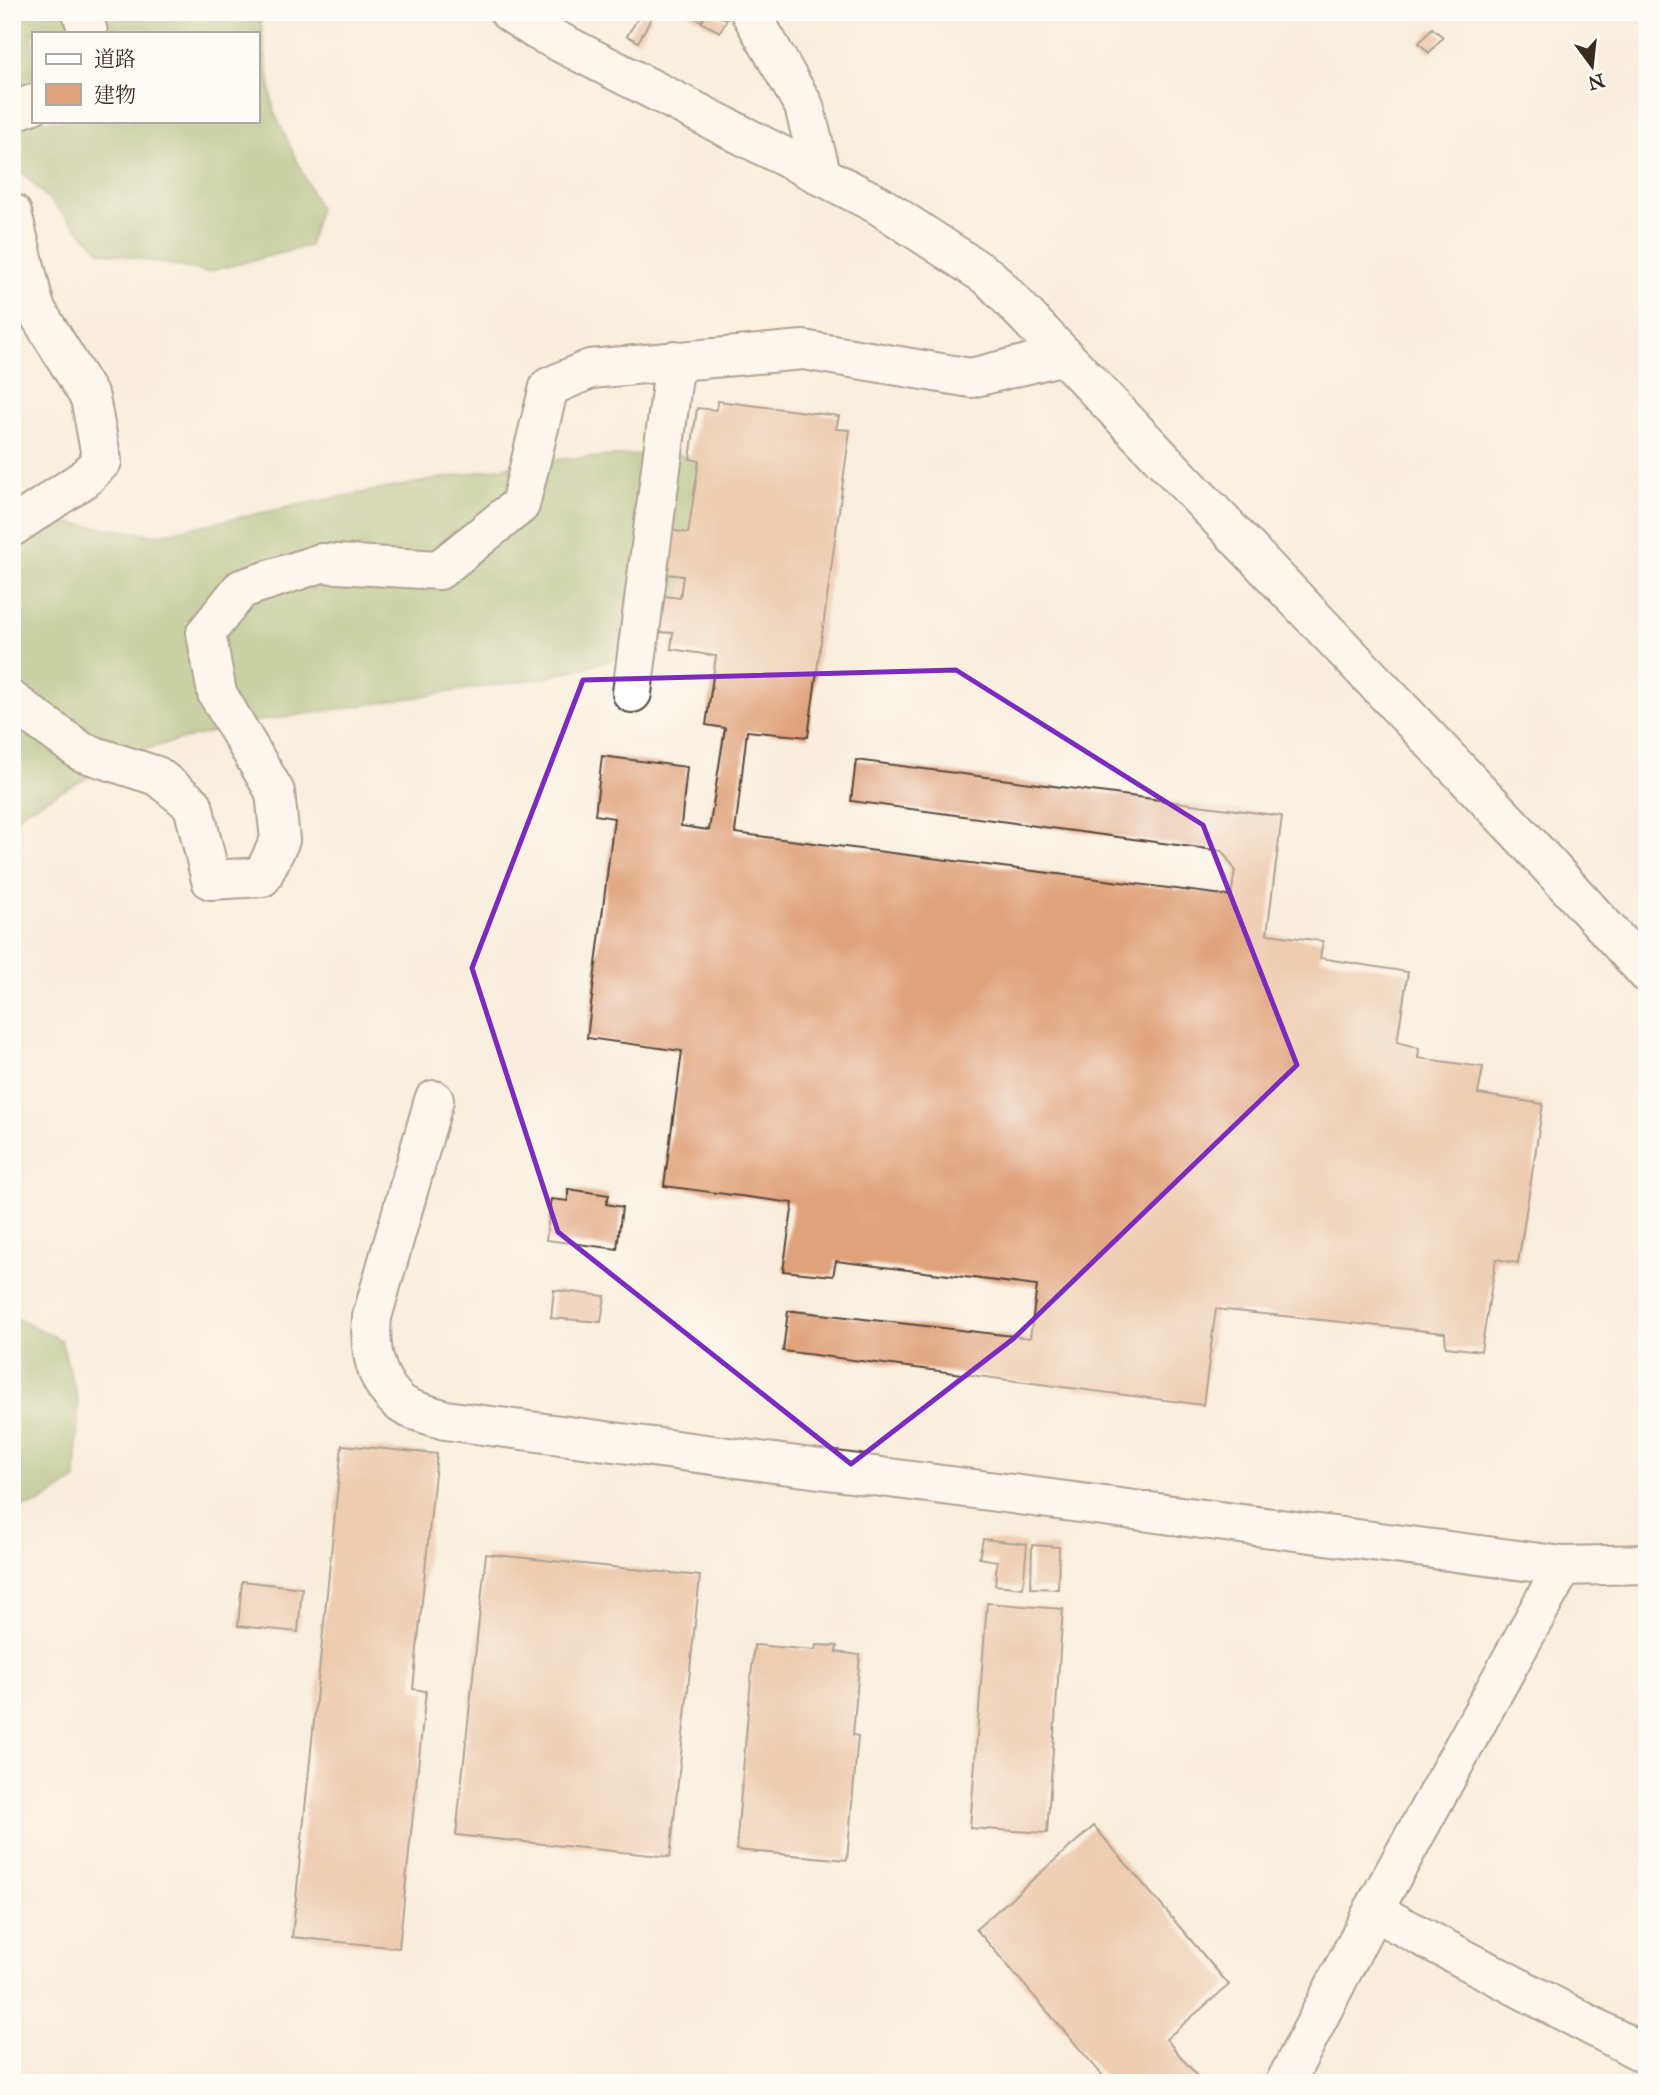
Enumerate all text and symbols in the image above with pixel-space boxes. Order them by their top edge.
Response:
legend [32,32,259,122]
north arrow [1558,32,1628,102]
text: 道路 [94,46,136,72]
text: N [1586,69,1607,95]
text: 建物 [94,82,136,108]

